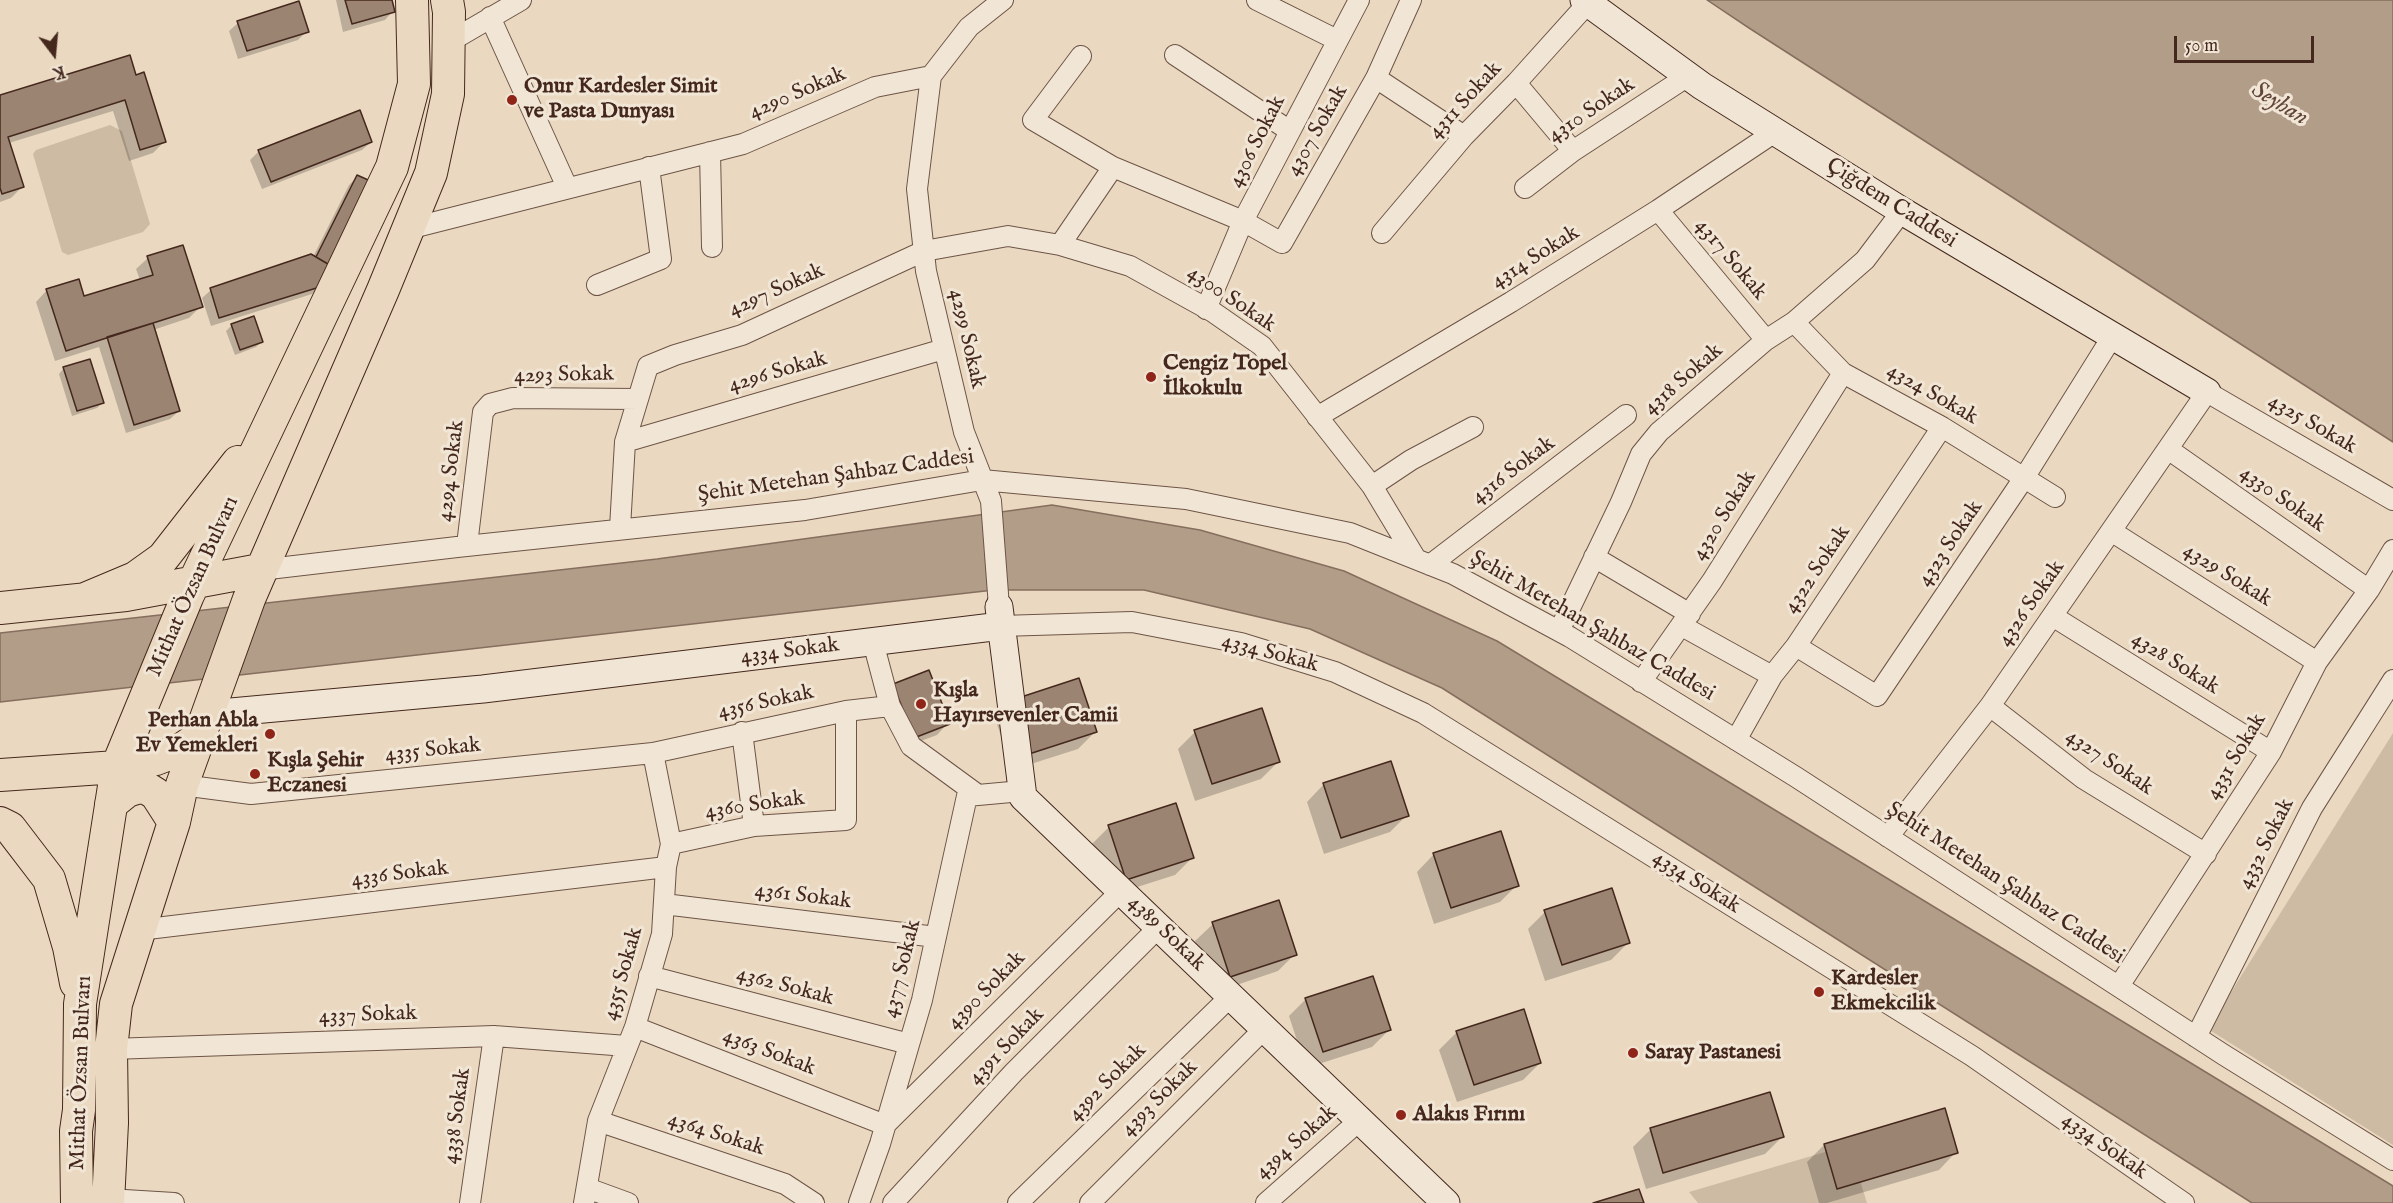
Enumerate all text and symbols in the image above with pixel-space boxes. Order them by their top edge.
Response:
north arrow [24,24,84,84]
scale bar [2177,24,2316,62]
text: 50 m [2185,35,2218,58]
street label: 4311 Sokak [1424,57,1508,145]
text: K [51,60,67,83]
street label: 4290 Sokak [746,62,850,126]
street label: 4310 Sokak [1544,72,1640,150]
place label: Onur Kardesler Simit ve Pasta Dunyası [524,74,718,125]
water label: Seyhan [2245,77,2313,133]
street label: 4307 Sokak [1281,81,1355,181]
street label: 4306 Sokak [1224,91,1292,193]
marker: Onur Kardesler Simit ve Pasta Dunyası [505,93,519,107]
street label: Çiğdem Caddesi [1821,153,1961,255]
street label: 4317 Sokak [1688,214,1772,306]
street label: 4314 Sokak [1487,221,1585,295]
street label: 4297 Sokak [725,258,829,324]
street label: 4300 Sokak [1182,261,1280,339]
street label: 4299 Sokak [942,287,990,391]
street label: 4318 Sokak [1639,338,1729,422]
street label: 4296 Sokak [726,346,830,400]
place label: Cengiz Topel İlkokulu [1163,351,1287,402]
street label: 4324 Sokak [1882,358,1982,432]
street label: 4293 Sokak [514,362,614,390]
marker: Cengiz Topel İlkokulu [1144,370,1158,384]
street label: 4325 Sokak [2263,389,2361,461]
street label: 4294 Sokak [433,419,471,523]
street label: 4316 Sokak [1467,431,1561,511]
street label: Şehit Metehan Şahbaz Caddesi [696,445,976,509]
street label: 4330 Sokak [2234,461,2330,539]
street label: 4320 Sokak [1687,466,1763,566]
street label: Mithat Özsan Bulvarı [142,493,246,681]
street label: 4323 Sokak [1913,496,1989,592]
street label: 4322 Sokak [1779,521,1857,619]
street label: 4329 Sokak [2178,538,2276,614]
street label: Şehit Metehan Şahbaz Caddesi [1465,546,1719,708]
street label: 4326 Sokak [1993,556,2071,652]
street label: 4328 Sokak [2126,627,2224,701]
street label: 4334 Sokak [1219,628,1321,680]
street label: 4334 Sokak [739,633,841,671]
place label: Kışla Hayırsevenler Camii [933,678,1118,730]
street label: 4356 Sokak [716,680,816,726]
marker: Kışla Hayırsevenler Camii [914,697,928,711]
place label: Perhan Abla Ev Yemekleri [136,708,258,760]
street label: 4331 Sokak [2201,709,2273,805]
street label: 4327 Sokak [2060,724,2158,802]
marker: Perhan Abla Ev Yemekleri [263,727,277,741]
street label: 4335 Sokak [384,733,482,769]
place label: Kışla Şehir Eczanesi [267,748,364,800]
marker: Kışla Şehir Eczanesi [248,767,262,781]
street label: 4360 Sokak [704,786,806,826]
street label: 4332 Sokak [2233,794,2301,894]
street label: Şehit Metehan Şahbaz Caddesi [1881,797,2129,971]
street label: 4334 Sokak [1647,846,1745,920]
street label: 4336 Sokak [350,856,450,894]
street label: 4361 Sokak [753,878,853,916]
street label: 4389 Sokak [1122,890,1210,978]
street label: 4377 Sokak [878,917,928,1021]
street label: 4355 Sokak [598,924,650,1024]
street label: 4390 Sokak [942,946,1032,1036]
street label: 4362 Sokak [734,961,836,1013]
place label: Kardesler Ekmekcilik [1831,966,1936,1017]
street label: Mithat Özsan Bulvarı [65,975,99,1171]
marker: Kardesler Ekmekcilik [1812,985,1826,999]
street label: 4337 Sokak [318,1001,418,1031]
street label: 4391 Sokak [964,1003,1050,1091]
street label: 4363 Sokak [719,1023,819,1083]
street label: 4392 Sokak [1063,1038,1153,1128]
place label: Saray Pastanesi [1645,1040,1781,1066]
marker: Saray Pastanesi [1626,1046,1640,1060]
street label: 4393 Sokak [1116,1055,1204,1143]
street label: 4338 Sokak [438,1066,478,1166]
street label: 4394 Sokak [1251,1100,1343,1186]
place label: Alakıs Fırını [1413,1102,1525,1128]
street label: 4364 Sokak [664,1107,768,1163]
marker: Alakıs Fırını [1394,1108,1408,1122]
street label: 4334 Sokak [2056,1108,2152,1186]

